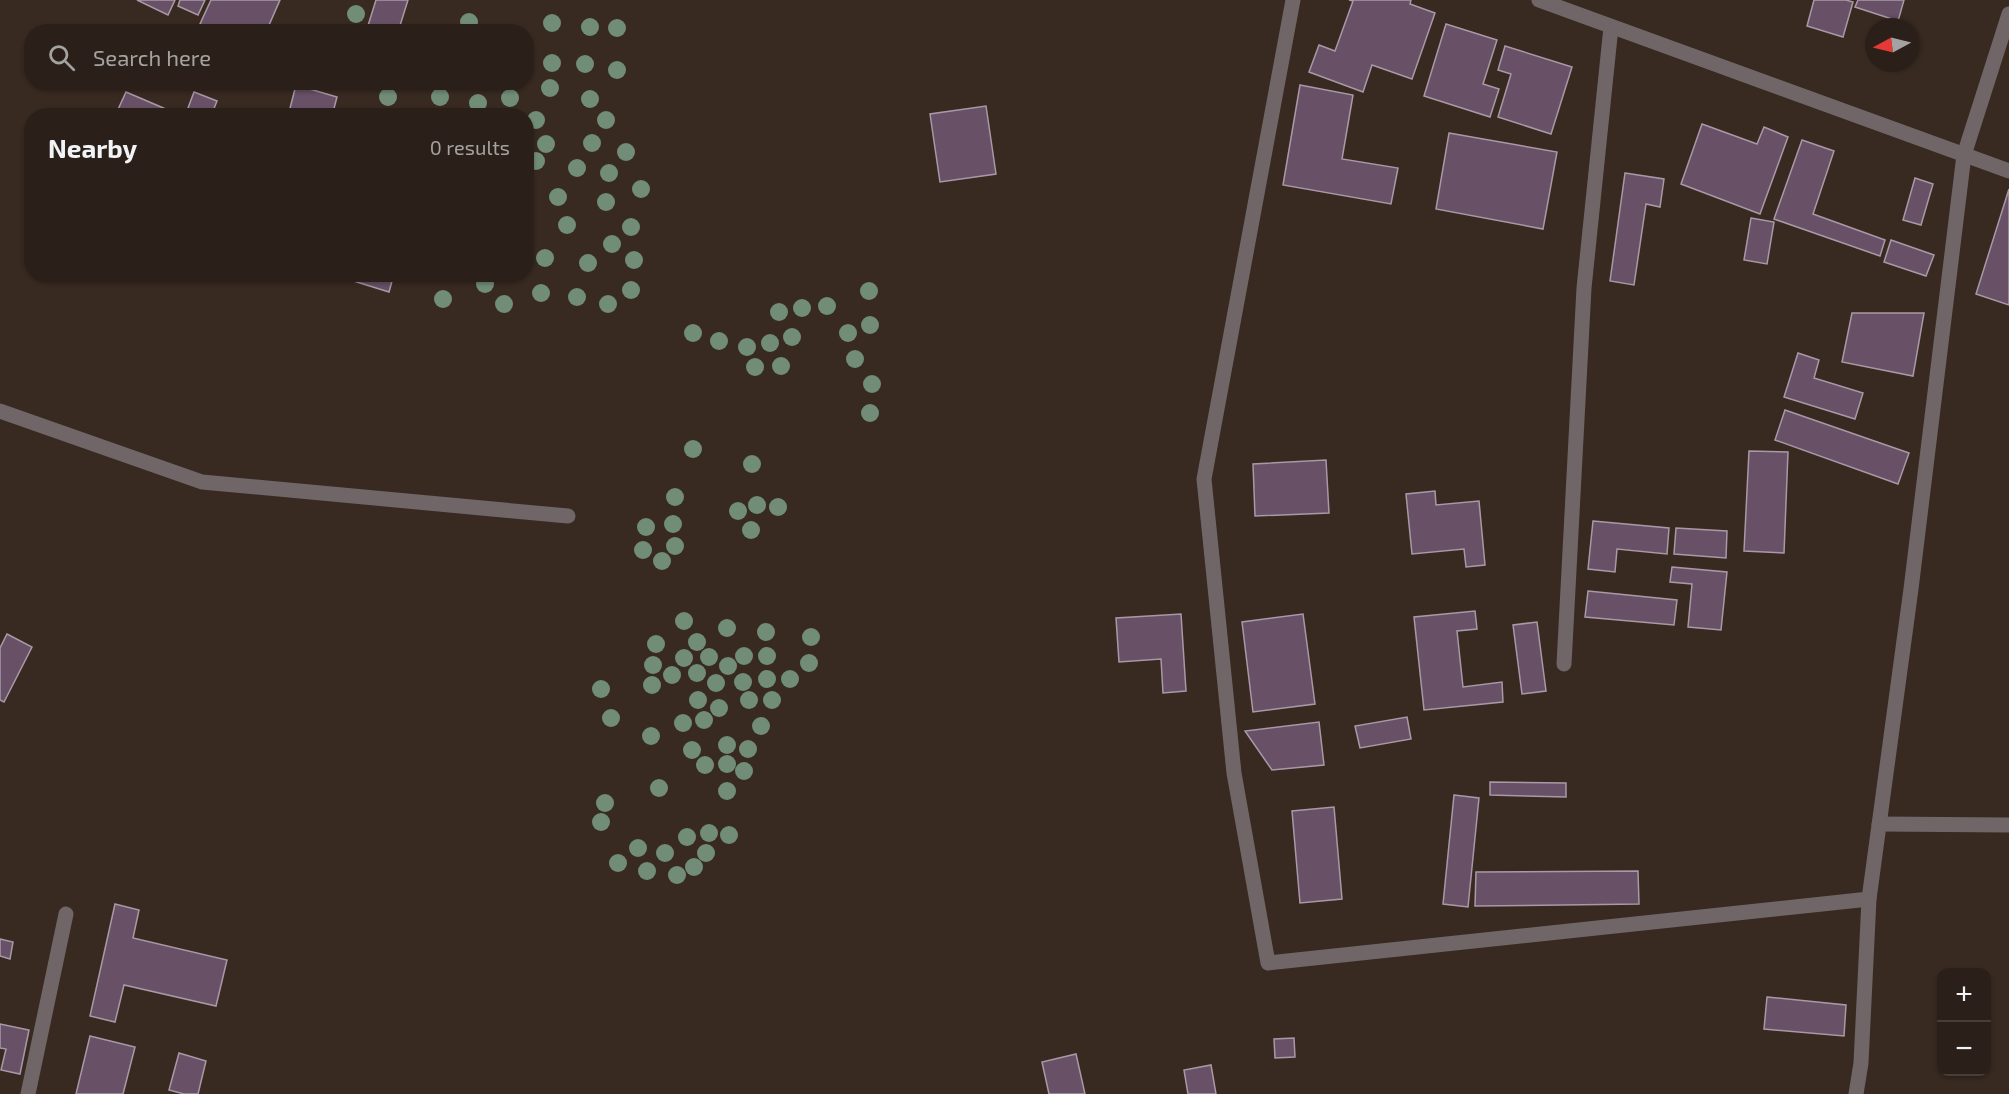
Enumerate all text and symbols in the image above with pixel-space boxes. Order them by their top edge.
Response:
north arrow [1865,18,1919,72]
search box [24,24,534,90]
icon: search [45,41,78,74]
text: Search here [93,44,211,70]
text: Nearby [48,132,137,163]
text: 0 results [430,135,510,159]
map controls [1937,968,1991,1076]
button: + [1937,968,1991,1022]
button: − [1937,1022,1991,1076]

